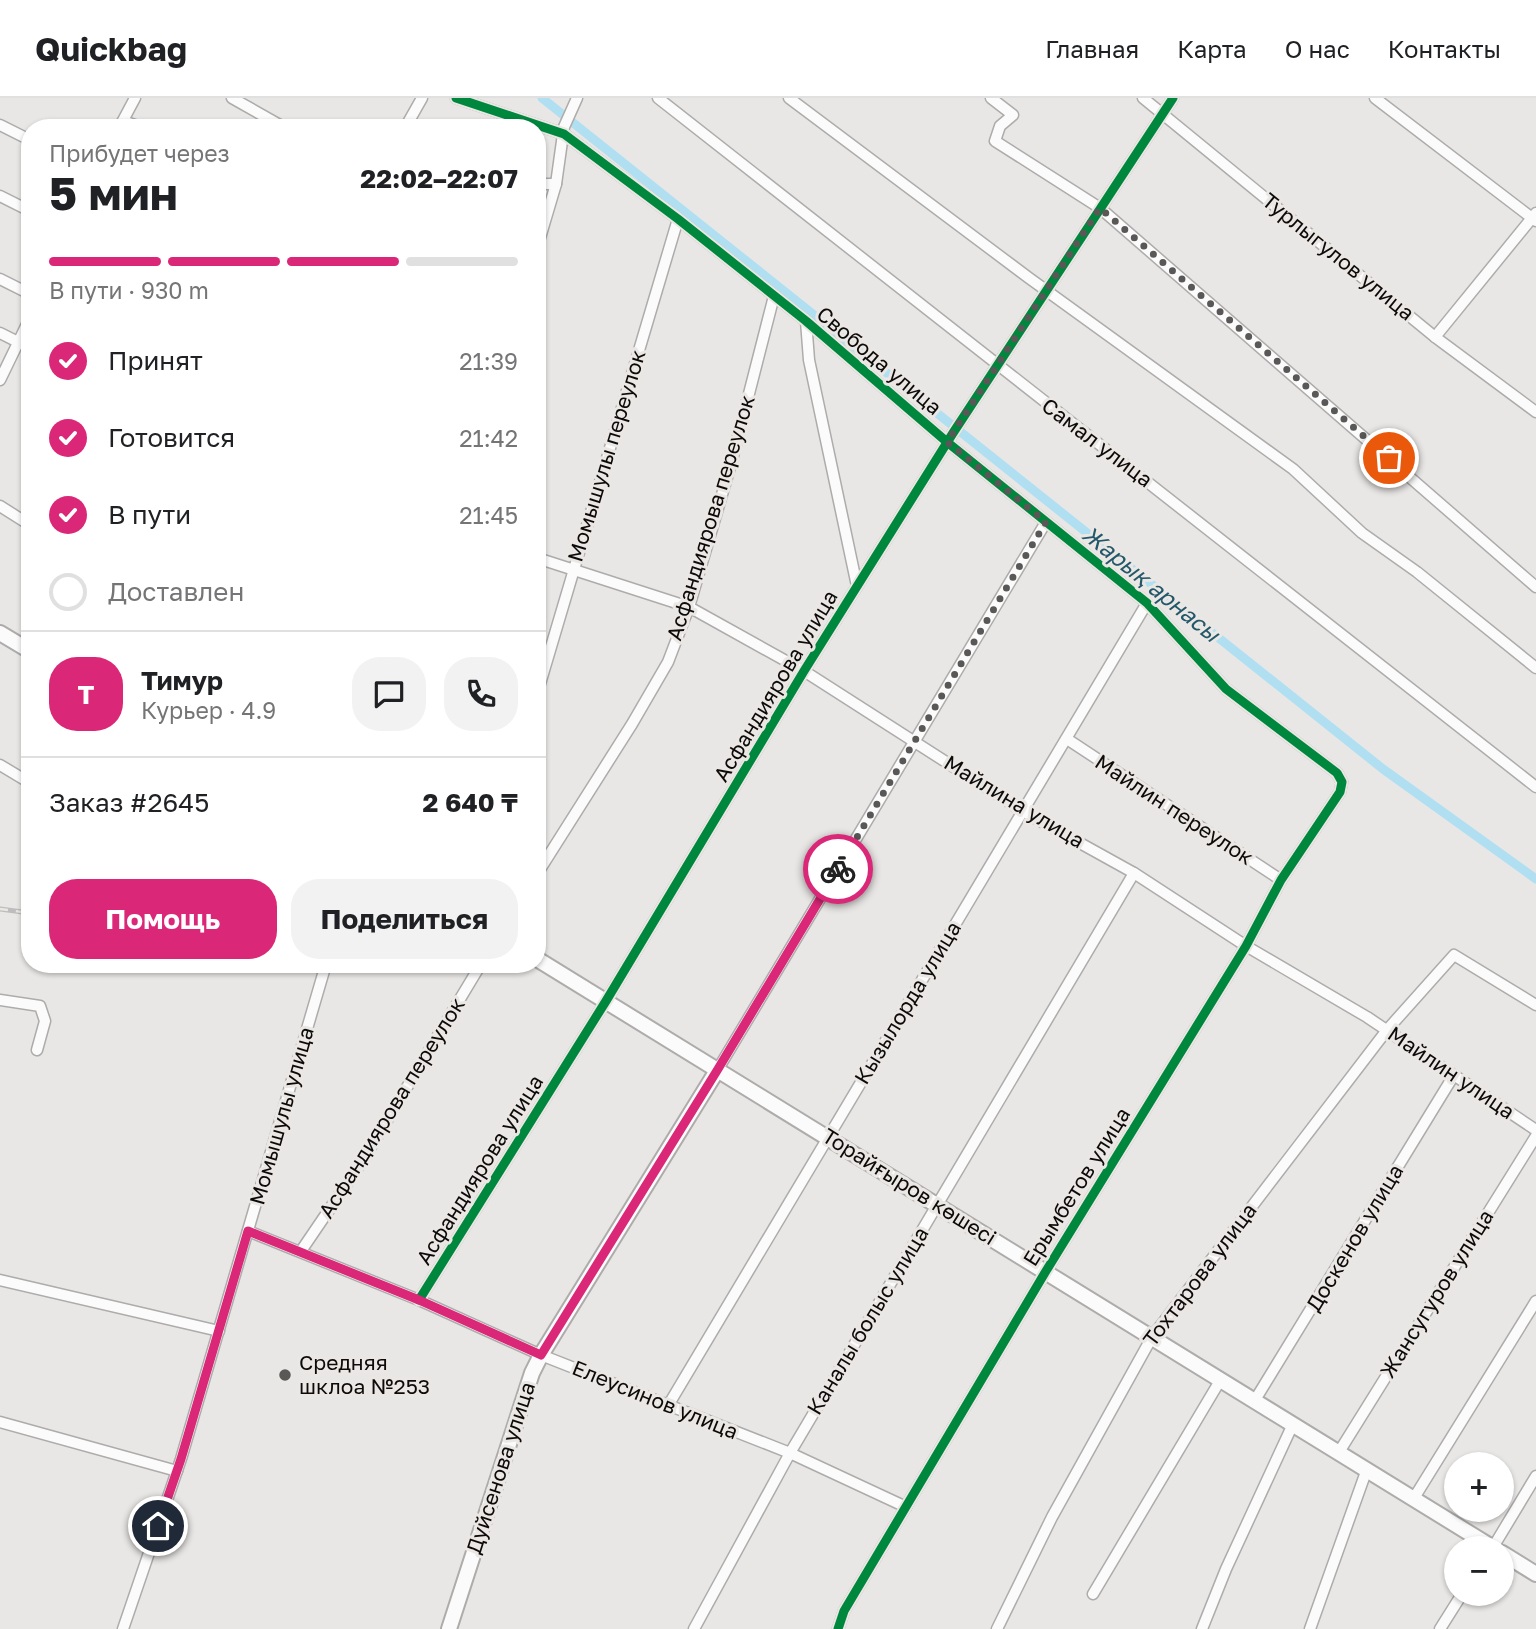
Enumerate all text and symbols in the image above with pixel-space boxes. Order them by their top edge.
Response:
text: Quickbag [35,29,187,68]
text: Главная [1045,34,1139,63]
text: Карта [1177,34,1247,63]
text: О нас [1285,34,1350,63]
text: Контакты [1388,34,1501,63]
text: Прибудет через [49,139,230,167]
text: 22:02–22:07 [360,163,518,194]
text: 5 мин [49,165,178,220]
street label: Турлыгулов улица [1257,187,1420,326]
text: В пути · 930 m [49,276,209,304]
street label: Свобода улица [812,300,947,420]
icon: check [49,342,87,380]
text: Принят [108,345,203,376]
text: 21:39 [459,347,518,375]
street label: Момышулы переулок [561,347,651,565]
street label: Асфандиярова переулок [660,392,760,644]
street label: Самал улица [1037,392,1158,492]
icon: check [49,419,87,457]
text: Готовится [108,422,235,453]
text: 21:42 [459,424,518,452]
pin [1359,428,1419,488]
icon: bag [1370,439,1408,477]
icon: check [49,496,87,534]
text: В пути [108,499,191,530]
text: 21:45 [459,501,518,529]
water label: Жарық арнасы [1077,519,1227,648]
text: Доставлен [108,576,244,607]
street label: Асфандиярова улица [708,585,843,786]
button: chat [352,657,426,731]
button: phone [444,657,518,731]
text: Тимур [141,665,223,696]
text: Т [78,679,94,710]
text: Курьер · 4.9 [141,696,276,724]
street label: Майлин переулок [1090,748,1259,870]
street label: Майлина улица [940,749,1089,853]
text: Заказ #2645 [49,787,209,818]
text: 2 640 ₸ [423,787,518,818]
courier [803,834,873,904]
icon: bike [819,850,857,888]
button: Помощь [49,879,277,959]
button: Поделиться [291,879,518,959]
street label: Кызылорда улица [848,916,966,1089]
street label: Асфандиярова переулок [312,992,470,1223]
street label: Майлин улица [1383,1020,1520,1124]
street label: Момышулы улица [243,1024,319,1208]
street label: Асфандиярова улица [410,1070,548,1269]
street label: Ерымбетов улица [1017,1102,1135,1271]
street label: Торайғыров көшесі [818,1122,1001,1250]
street label: Доскенов улица [1300,1159,1408,1316]
street label: Тохтарова улица [1137,1198,1262,1351]
street label: Жансугуров улица [1374,1205,1498,1382]
street label: Каналы болыс улица [801,1222,934,1419]
place label: Средняя шклоа №253 [299,1349,430,1399]
street label: Елеусинов улица [569,1354,742,1444]
marker: Средняя шклоа №253 [277,1367,293,1383]
street label: Дуйсенова улица [460,1379,540,1557]
map controls [1444,1452,1514,1606]
button: + [1444,1452,1514,1522]
pin [128,1496,188,1556]
icon: home [139,1507,177,1545]
button: − [1444,1536,1514,1606]

